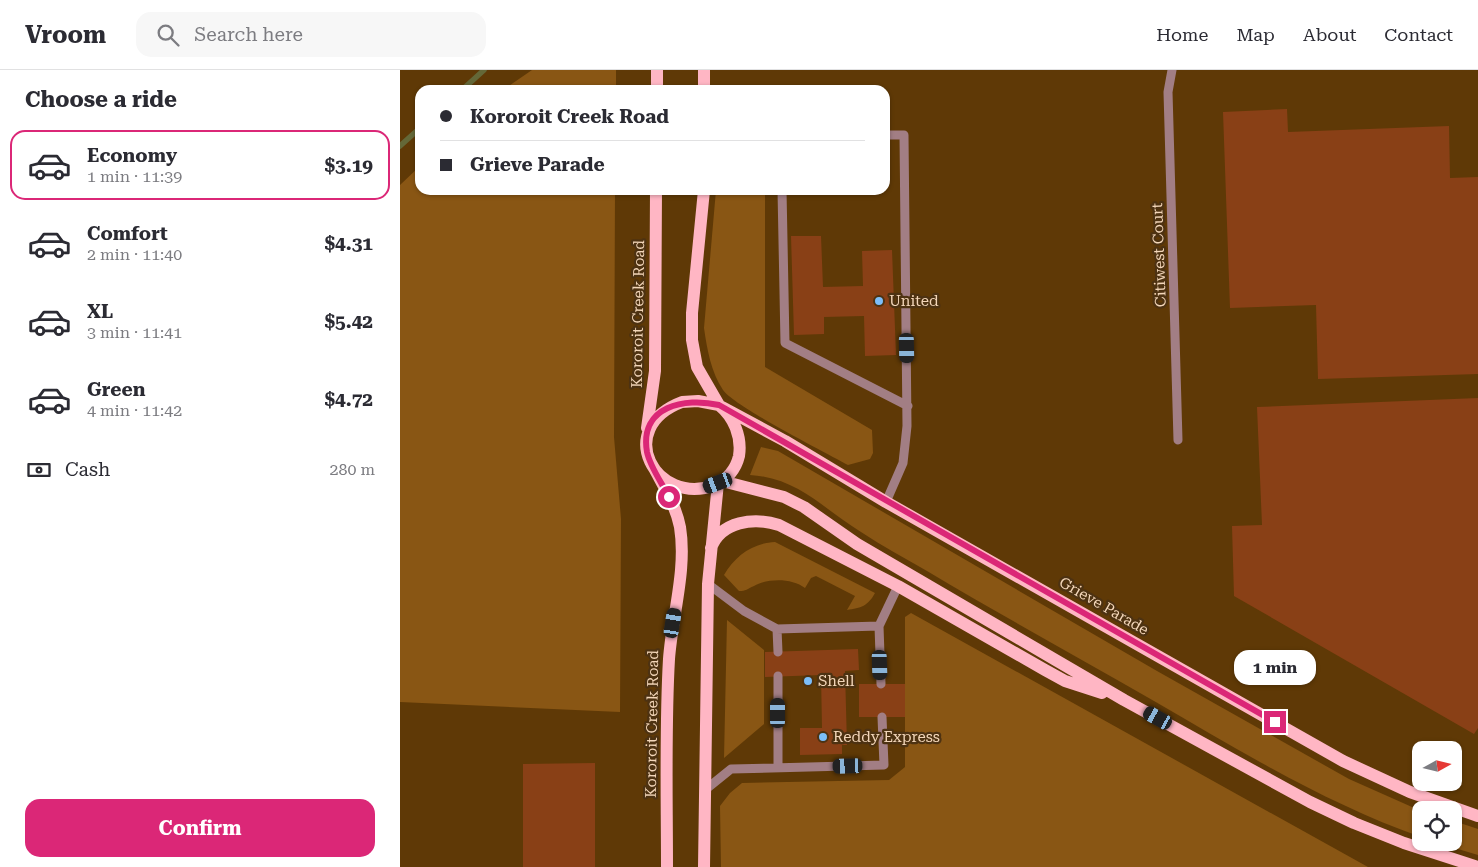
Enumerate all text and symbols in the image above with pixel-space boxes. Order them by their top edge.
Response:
search box [136,12,486,57]
text: Vroom [25,21,106,49]
icon: search [154,21,182,49]
text: Search here [194,23,303,46]
text: Home [1156,24,1208,45]
text: Map [1236,24,1275,45]
text: About [1303,24,1356,45]
text: Contact [1384,24,1453,45]
text: Choose a ride [25,87,177,112]
text: Kororoit Creek Road [470,105,669,128]
icon: car [27,143,72,188]
text: Economy [87,144,177,167]
text: Grieve Parade [470,153,605,176]
text: $3.19 [324,154,373,177]
text: 1 min · 11:39 [87,167,182,186]
street label: Citiwest Court [1148,202,1170,307]
icon: car [27,221,72,266]
text: Comfort [87,222,168,245]
text: $4.31 [324,232,373,255]
street label: Kororoit Creek Road [628,240,648,388]
text: 2 min · 11:40 [87,245,182,264]
place label: United [889,292,939,310]
marker: United [873,295,885,307]
icon: car [27,299,72,344]
text: XL [87,300,113,323]
text: $5.42 [324,310,373,333]
text: 3 min · 11:41 [87,323,182,342]
car [899,333,914,363]
icon: car [27,377,72,422]
text: Green [87,378,145,401]
text: $4.72 [324,388,373,411]
text: 4 min · 11:42 [87,401,182,420]
icon: cash [25,456,53,484]
text: Cash [65,458,110,481]
text: 280 m [329,460,375,479]
car [701,471,734,495]
route start [658,486,680,508]
street label: Grieve Parade [1056,573,1152,639]
car [663,607,682,639]
street label: Kororoit Creek Road [642,650,662,798]
car [871,650,888,680]
callout: 1 min [1234,650,1316,684]
text: 1 min [1253,658,1297,677]
place label: Shell [818,672,855,690]
marker: Shell [802,675,814,687]
car [770,698,785,728]
car [1141,704,1174,732]
route end [1264,711,1286,733]
place label: Reddy Express [833,728,940,746]
marker: Reddy Express [817,731,829,743]
north arrow [1412,741,1462,791]
map controls [1412,741,1462,851]
car [832,758,863,774]
button: Confirm [25,799,375,857]
button: locate [1412,801,1462,851]

